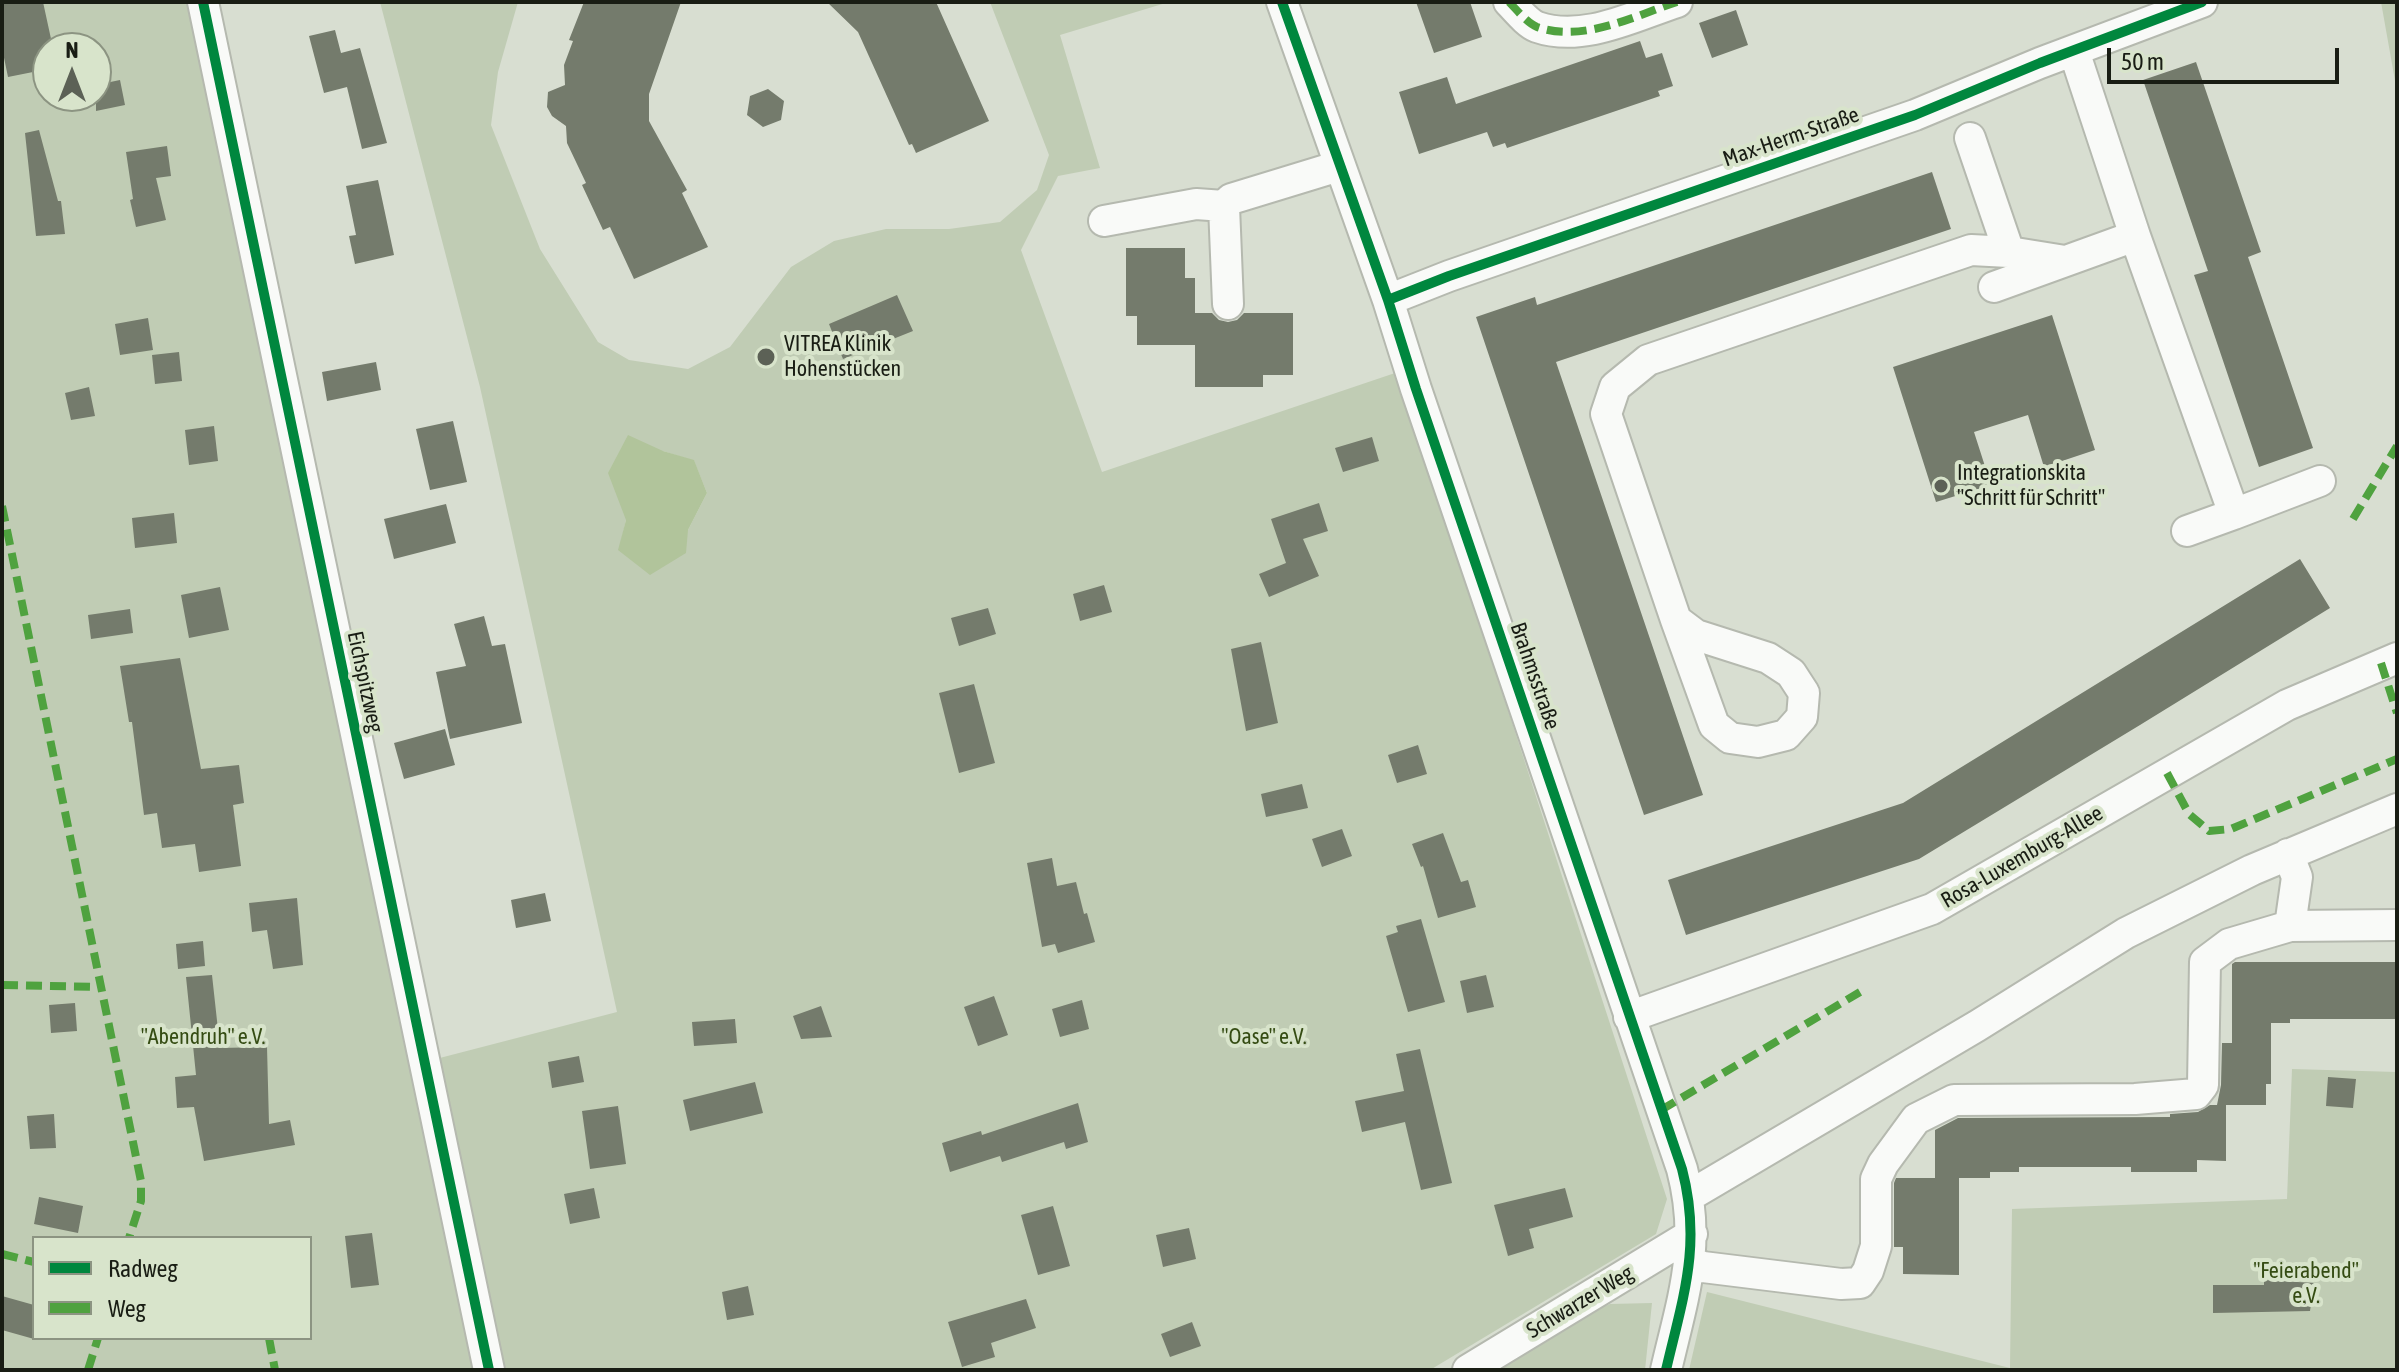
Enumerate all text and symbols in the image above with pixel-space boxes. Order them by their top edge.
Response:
north arrow [32,32,112,112]
scale bar [2111,32,2343,82]
text: N [66,37,78,63]
text: 50 m [2121,48,2164,75]
street label: Max-Herm-Straße [1720,101,1862,173]
place label: VITREA Klinik Hohenstücken [784,331,901,382]
marker: VITREA Klinik Hohenstücken [755,346,777,368]
place label: Integrationskita "Schritt für Schritt" [1957,460,2105,512]
marker: Integrationskita "Schritt für Schritt" [1932,477,1950,495]
street label: Brahmsstraße [1504,619,1566,733]
street label: Eichspitzweg [341,629,389,735]
street label: Rosa-Luxemburg-Allee [1936,800,2108,914]
park label: "Abendruh" e.V. [141,1024,265,1050]
park label: "Oase" e.V. [1221,1024,1307,1050]
legend [32,1236,312,1340]
text: Radweg [108,1255,178,1282]
park label: "Feierabend" e.V. [2253,1258,2359,1310]
street label: Schwarzer Weg [1522,1260,1638,1344]
text: Weg [108,1295,146,1322]

